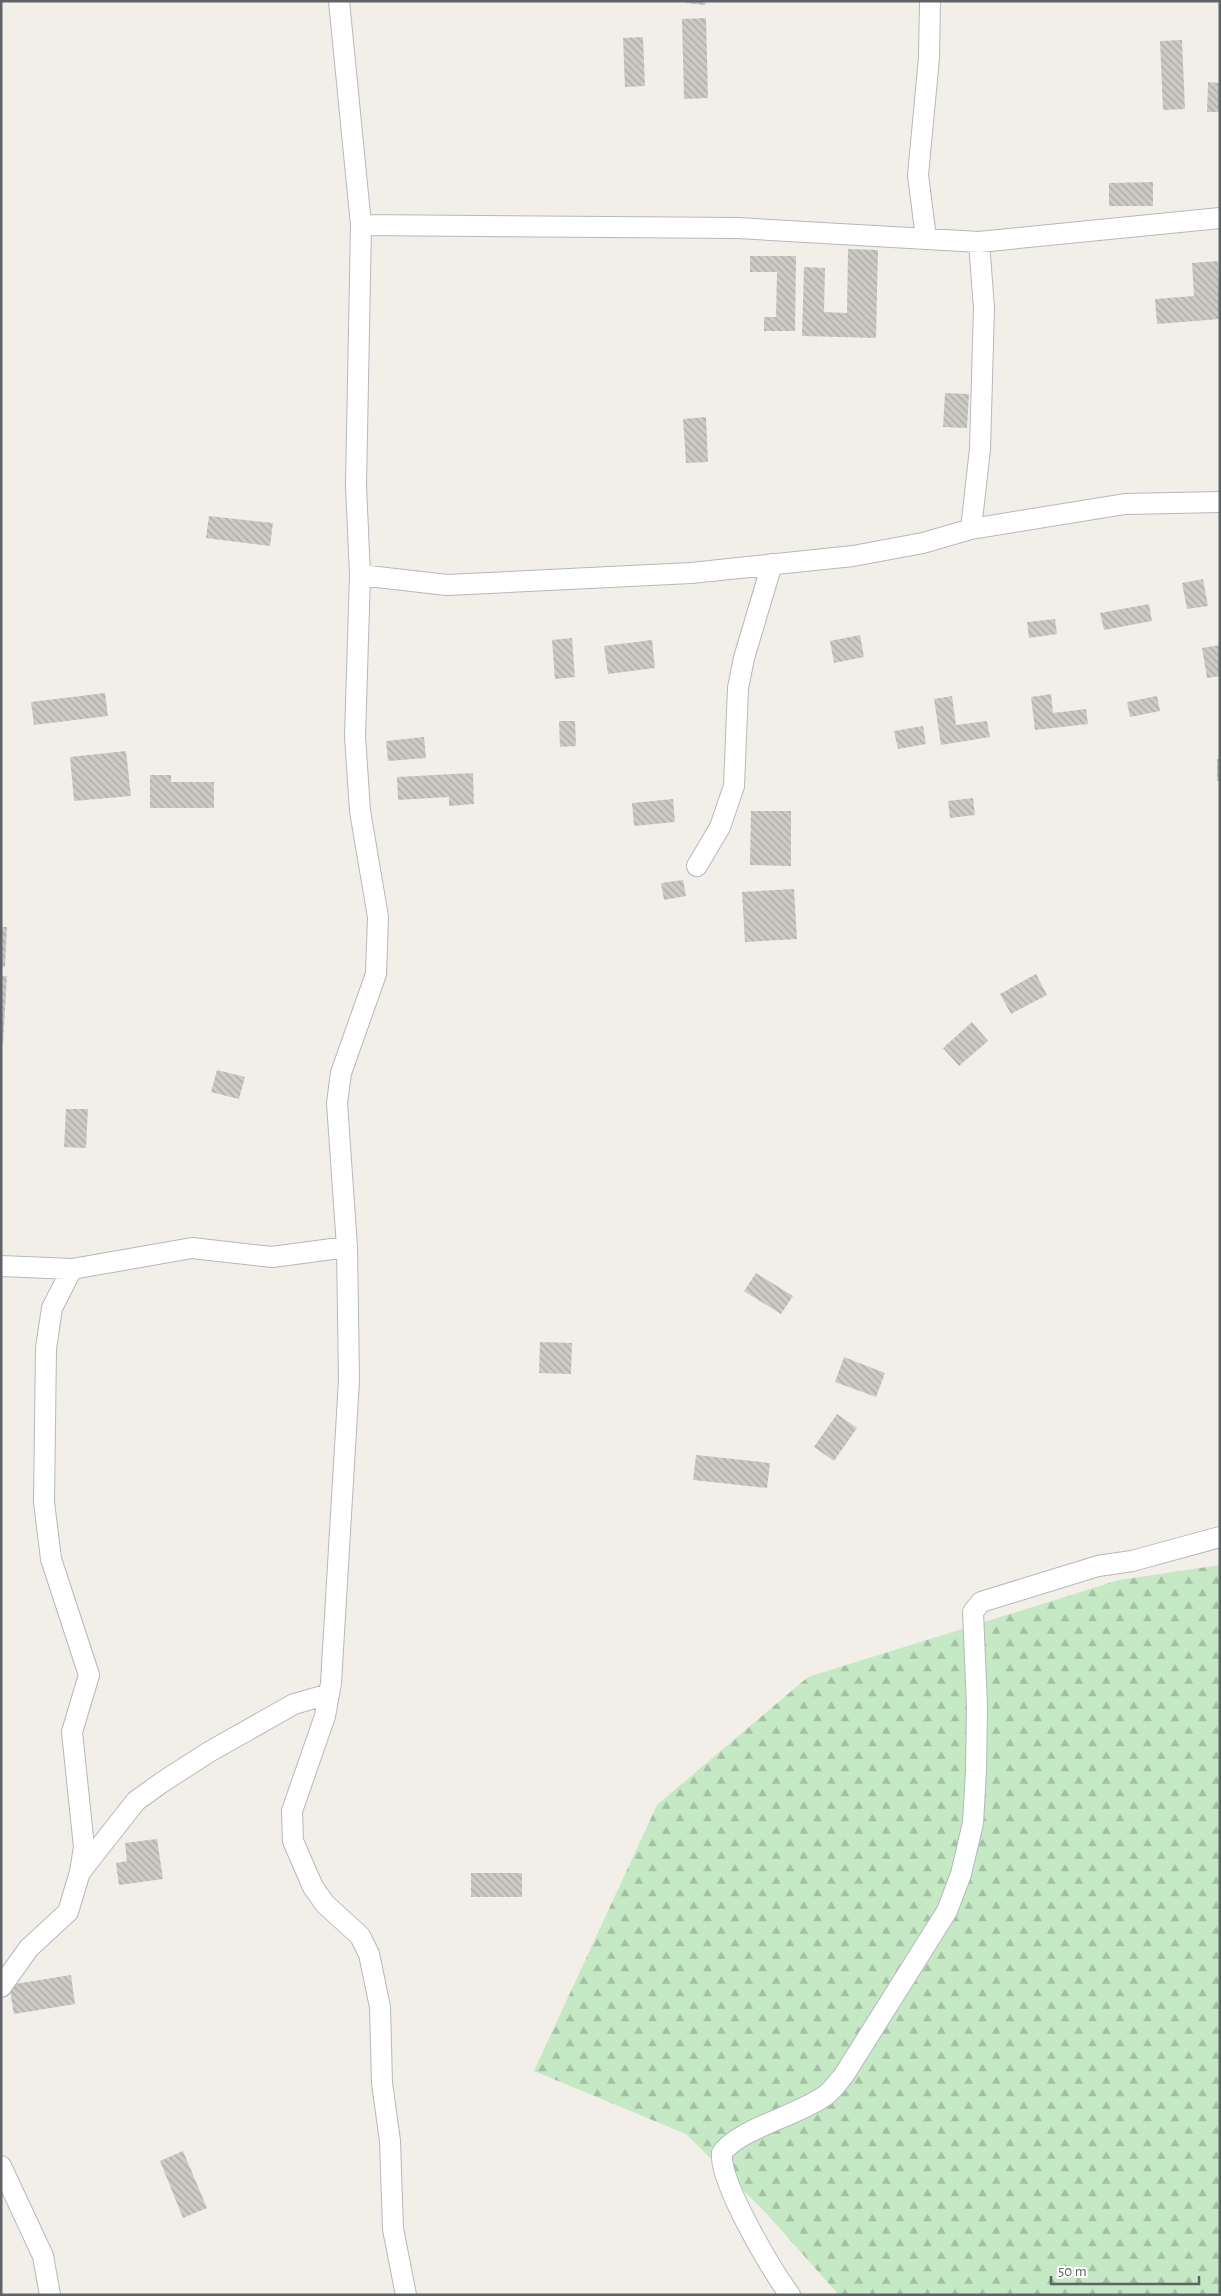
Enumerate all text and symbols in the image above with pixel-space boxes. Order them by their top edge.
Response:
scale bar [1051,2254,1198,2286]
text: 50 m [1058,2264,1087,2279]

